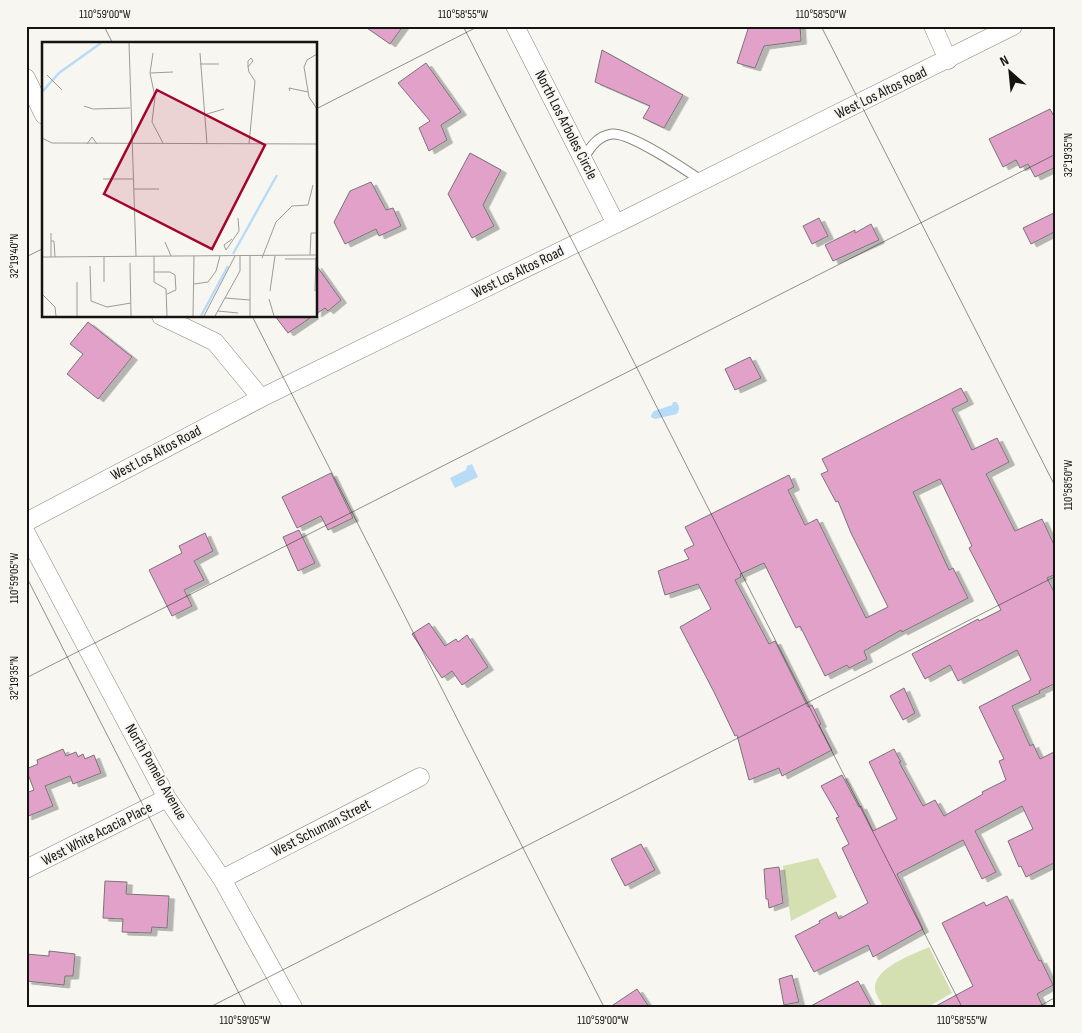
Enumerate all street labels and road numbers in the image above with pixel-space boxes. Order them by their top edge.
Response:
street label: West Los Altos Road [832,63,930,123]
street label: North Los Arboles Circle [530,67,602,183]
street label: West Los Altos Road [469,242,567,302]
street label: West Los Altos Road [107,421,205,485]
street label: North Pomelo Avenue [121,720,191,824]
street label: West Schuman Street [268,795,374,861]
street label: West White Acacia Place [38,798,156,870]

